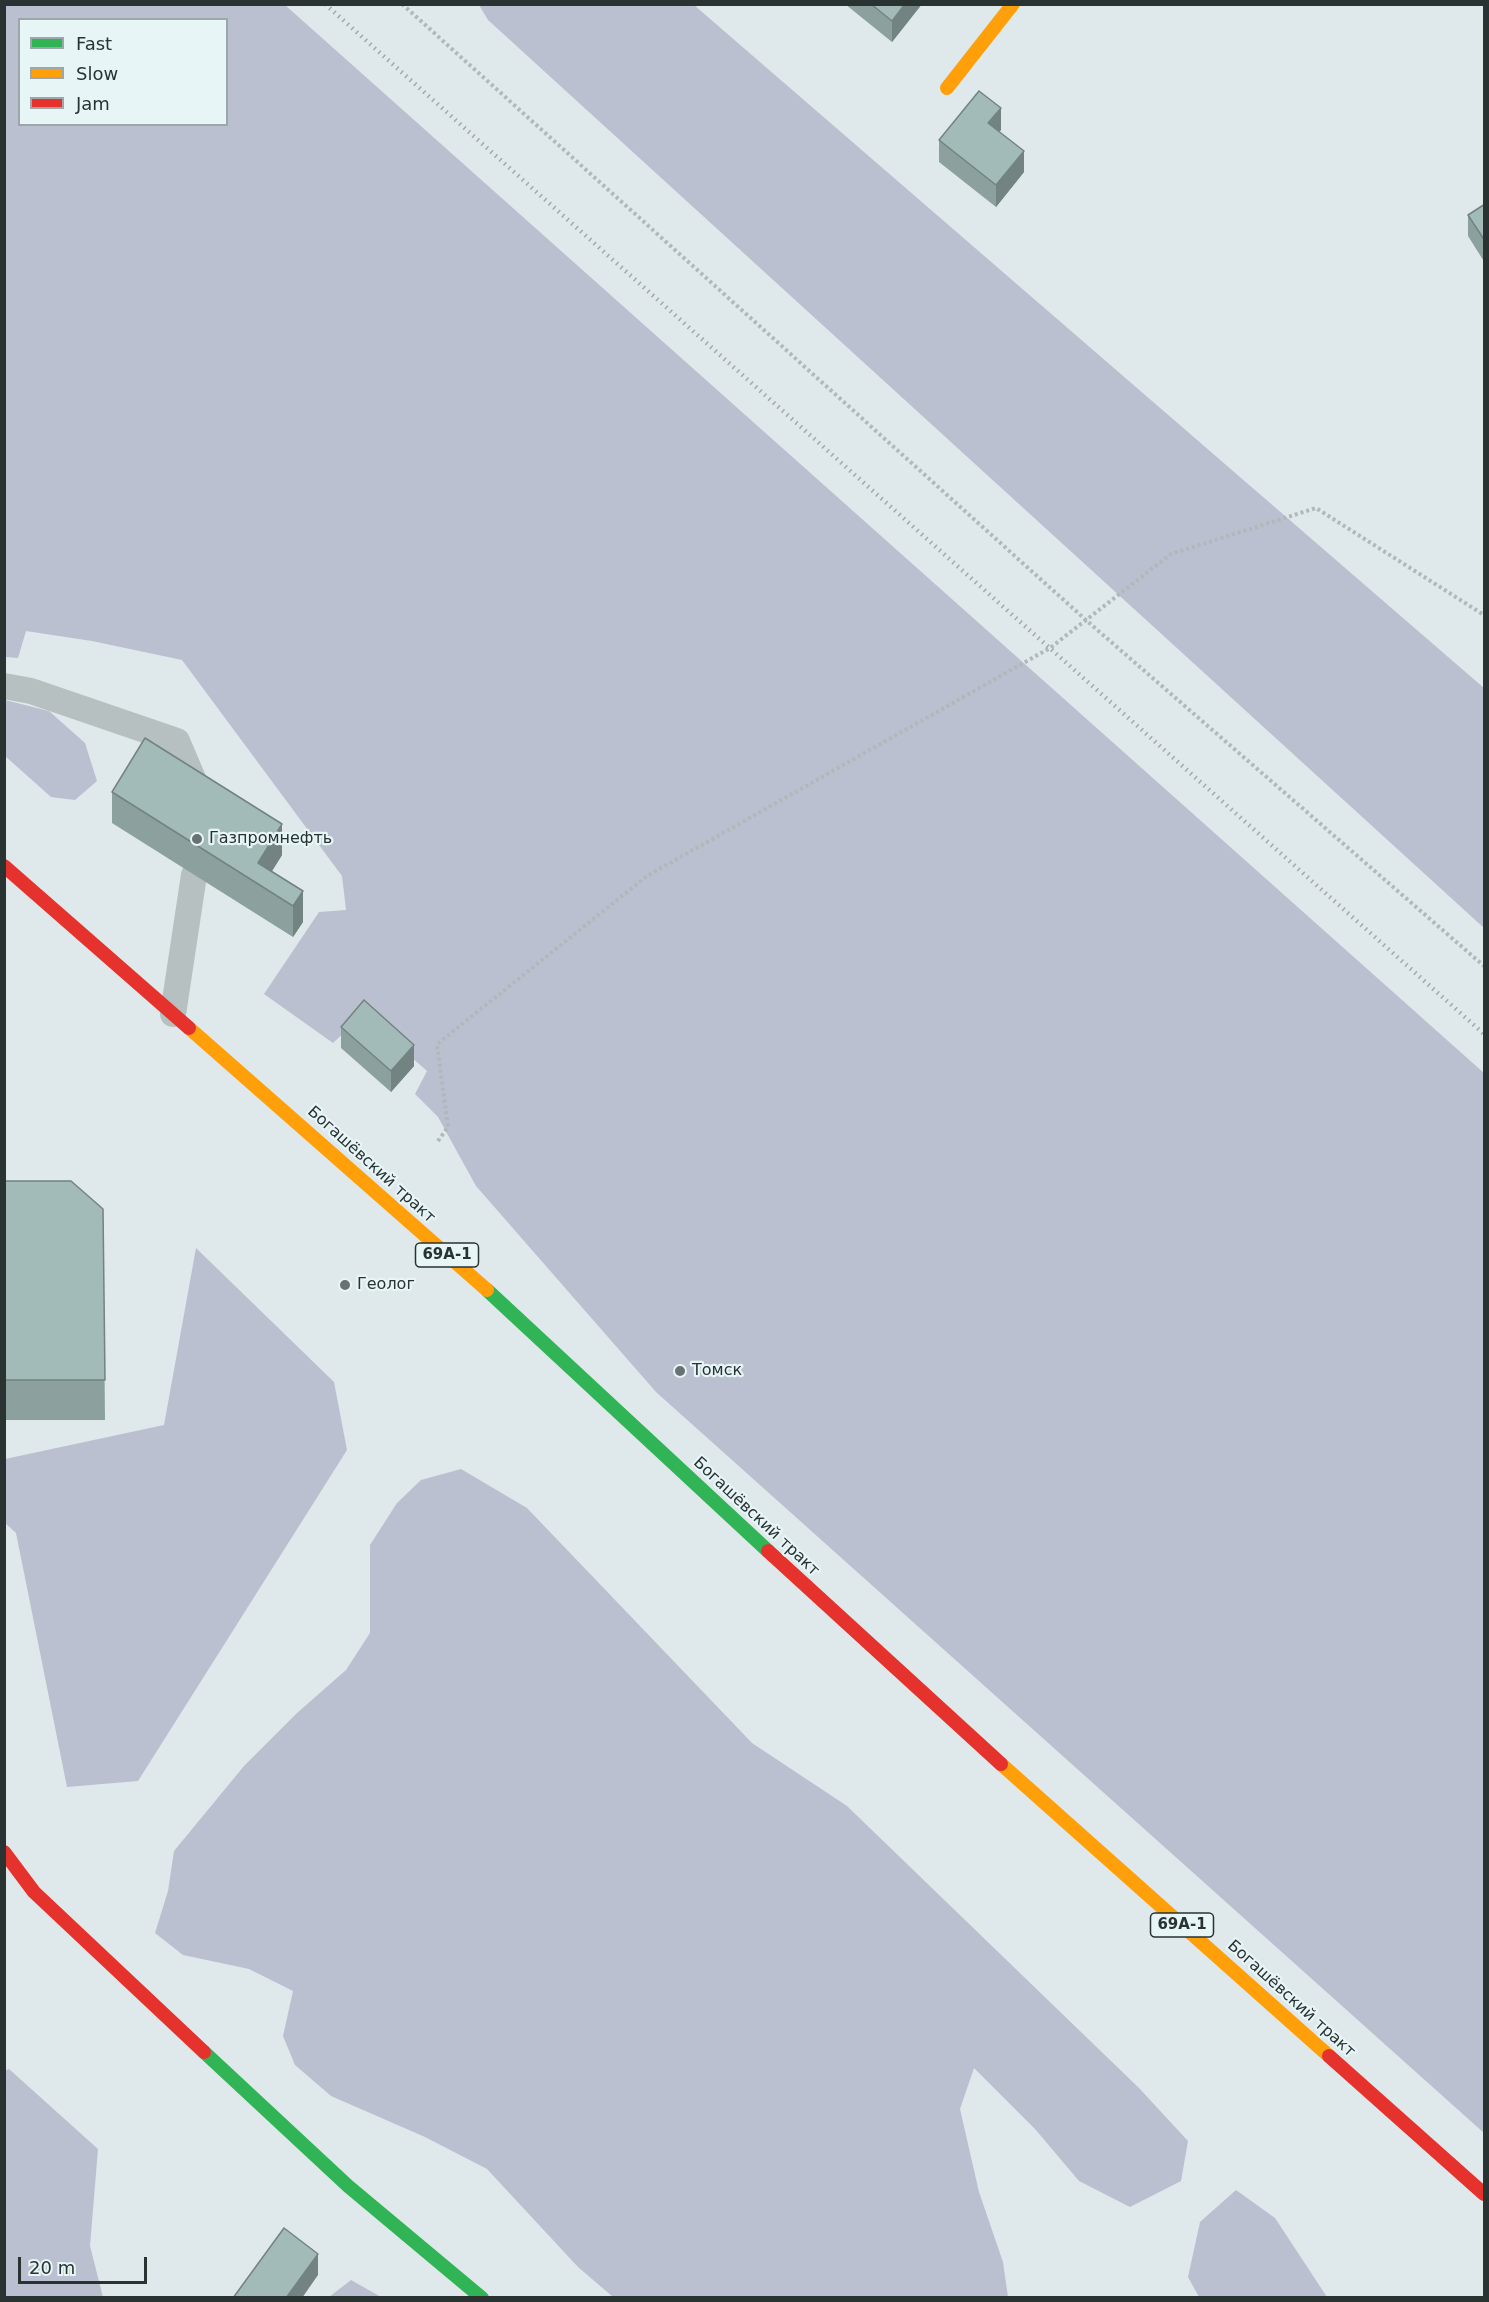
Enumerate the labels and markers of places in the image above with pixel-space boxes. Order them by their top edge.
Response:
place label: Газпромнефть [209,829,332,849]
marker: Газпромнефть [190,832,204,846]
place label: Геолог [357,1275,415,1295]
marker: Геолог [338,1278,352,1292]
place label: Томск [692,1361,742,1381]
marker: Томск [673,1364,687,1378]

